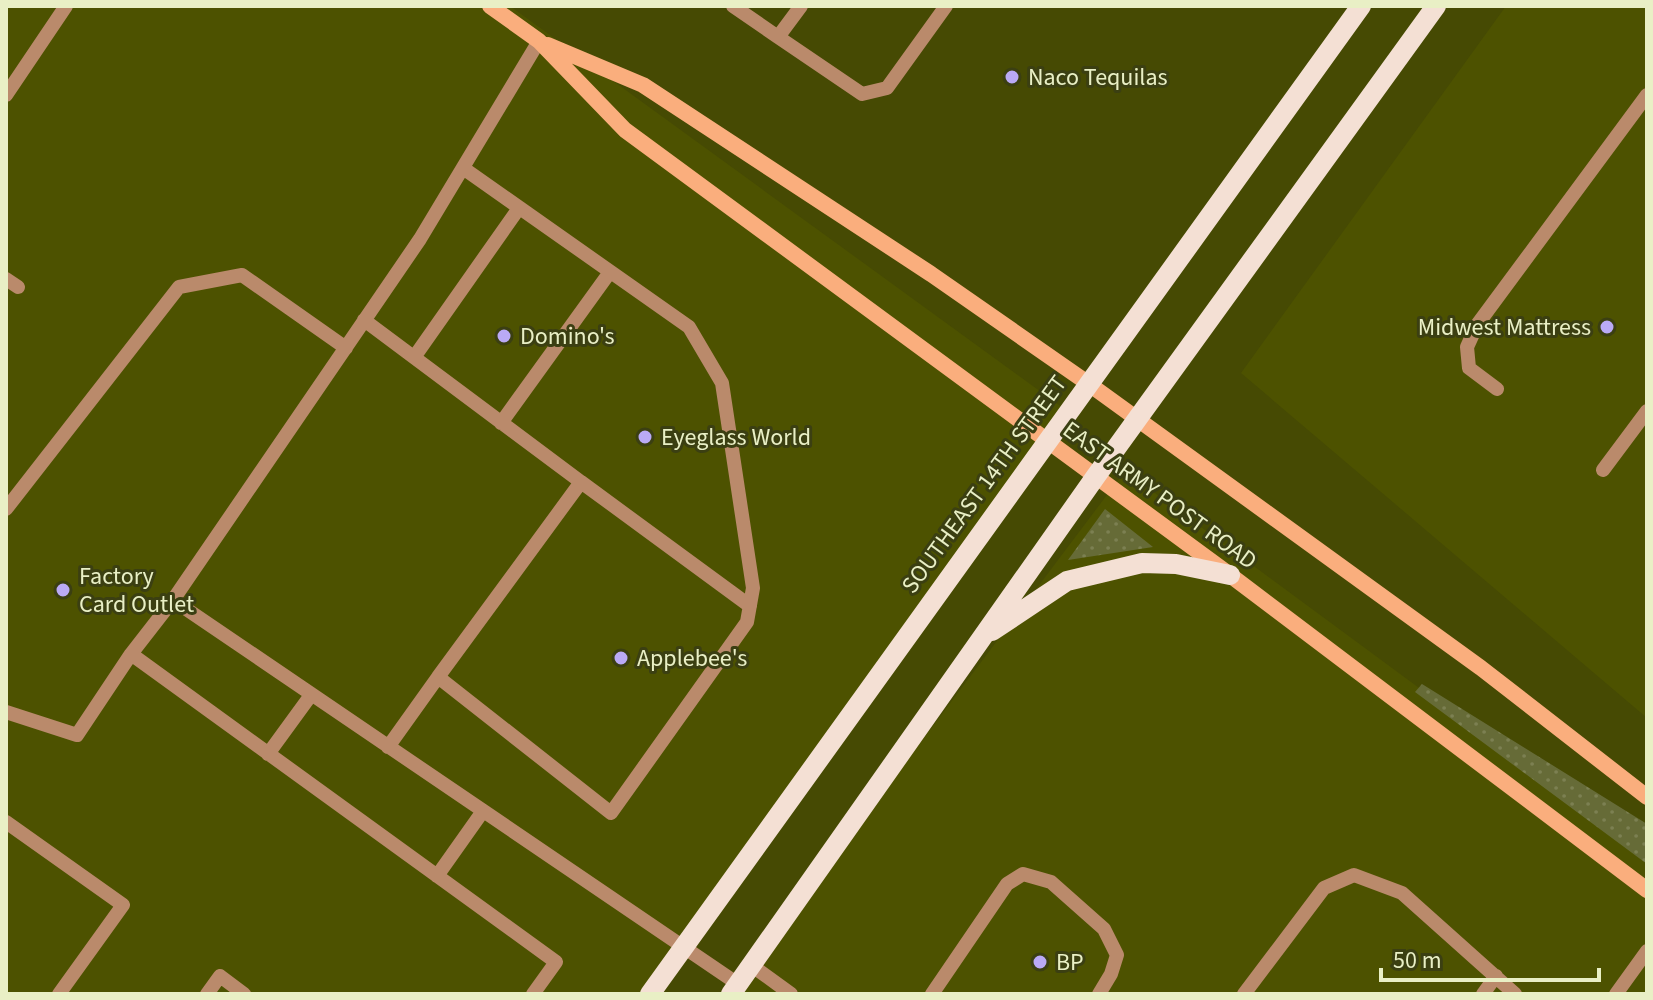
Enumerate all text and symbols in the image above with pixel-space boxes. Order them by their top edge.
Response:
place label: Naco Tequilas [1028,60,1168,95]
marker: Naco Tequilas [1003,68,1021,86]
place label: Midwest Mattress [1418,310,1591,345]
marker: Midwest Mattress [1598,318,1616,336]
place label: Domino's [520,319,615,354]
marker: Domino's [495,327,513,345]
street label: SOUTHEAST 14TH STREET [893,368,1076,601]
street label: EAST ARMY POST ROAD [1055,413,1264,578]
place label: Eyeglass World [661,420,811,455]
marker: Eyeglass World [636,428,654,446]
place label: Factory Card Outlet [79,559,194,622]
marker: Factory Card Outlet [54,581,72,599]
place label: Applebee's [637,641,747,676]
marker: Applebee's [612,649,630,667]
scale bar [1381,932,1599,982]
text: 50 m [1393,943,1442,978]
place label: BP [1056,945,1084,980]
marker: BP [1031,953,1049,971]

